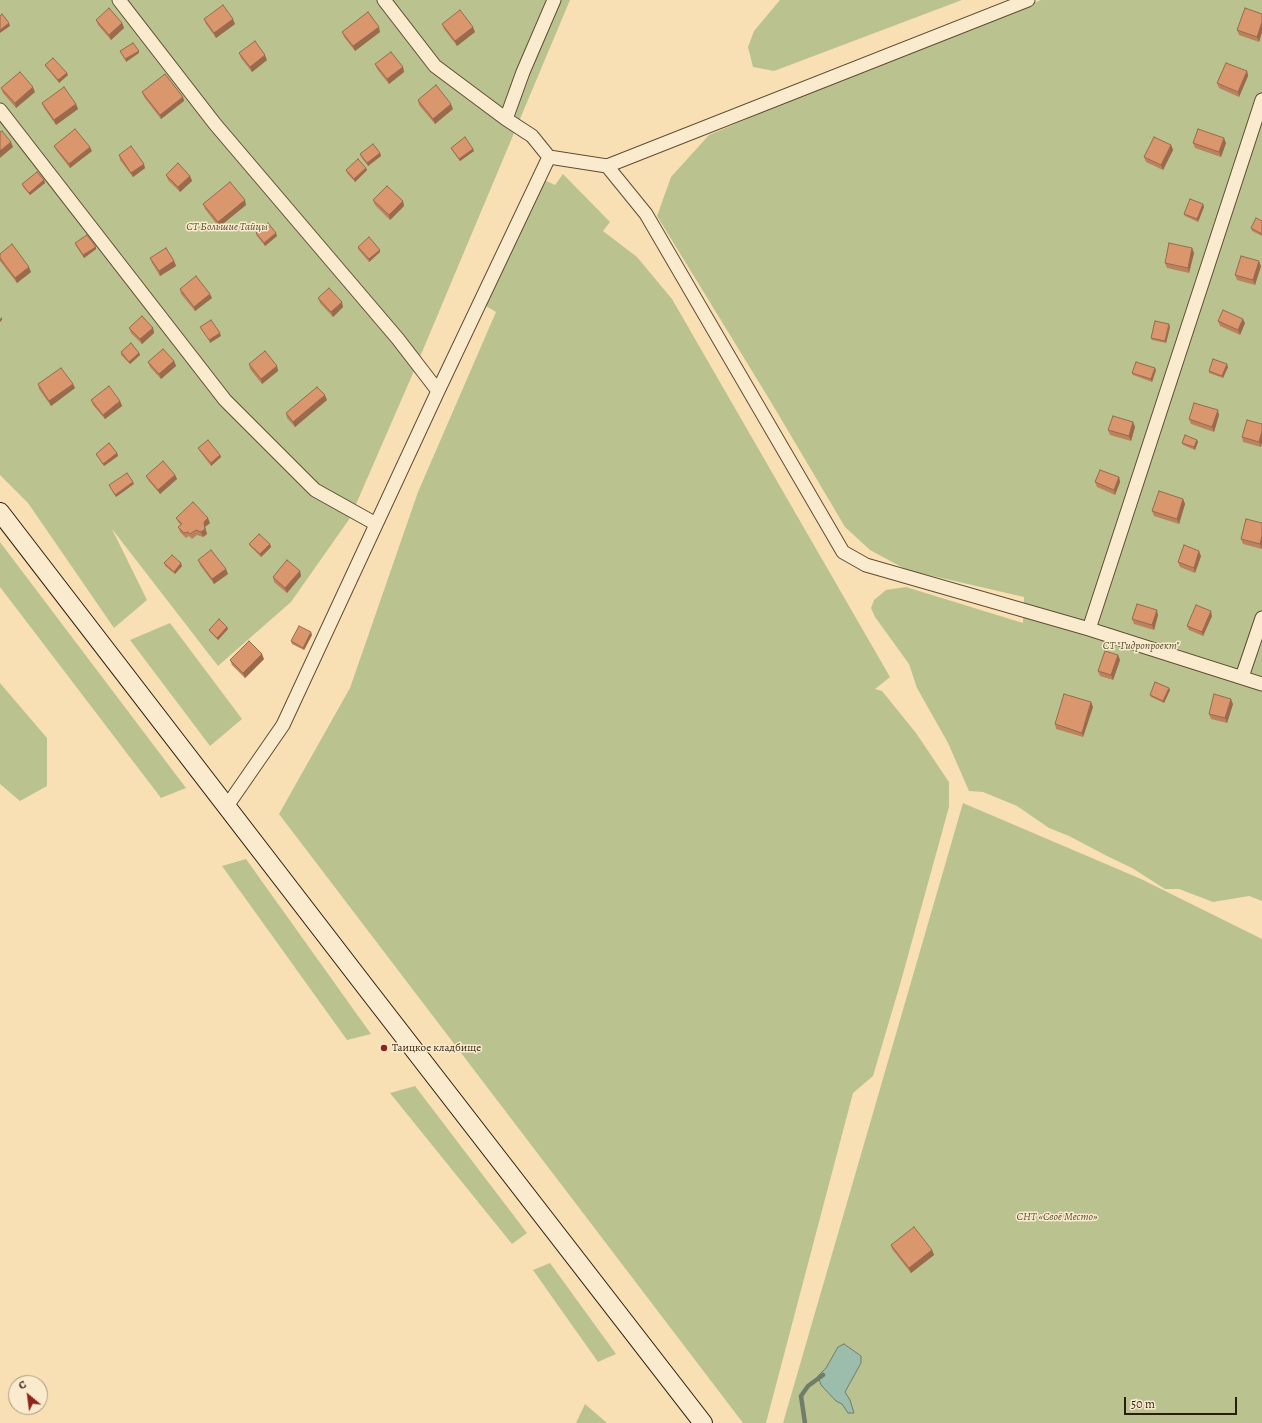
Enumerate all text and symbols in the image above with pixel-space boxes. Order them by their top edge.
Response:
park label: СТ Большие Тайцы [186,220,268,234]
park label: СТ "Гидропроект" [1103,639,1179,653]
place label: Таицкое кладбище [392,1041,481,1055]
marker: Таицкое кладбище [379,1043,389,1053]
park label: СНТ «Своё Место» [1016,1210,1098,1224]
north arrow [8,1375,48,1415]
text: С [16,1377,29,1393]
scale bar [1126,1389,1239,1415]
text: 50 m [1131,1396,1155,1412]

